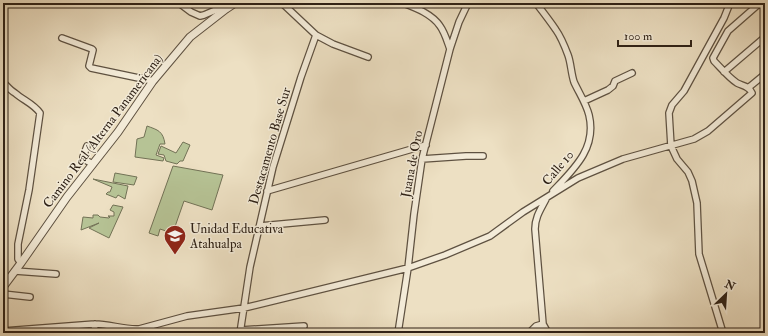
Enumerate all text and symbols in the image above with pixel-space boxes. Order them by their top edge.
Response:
scale bar [618,22,691,48]
text: 100 m [624,29,653,44]
street label: Camino Real (Alterna Panamericana) [40,51,166,211]
street label: Destacamento Base Sur [246,85,294,206]
street label: Juana de Oro [397,129,426,200]
street label: Calle 10 [539,147,577,189]
place label: Unidad Educativa Atahualpa [189,221,284,253]
school or university icon: Unidad Educativa Atahualpa [162,223,188,256]
north arrow [706,274,746,314]
text: N [722,277,738,294]

